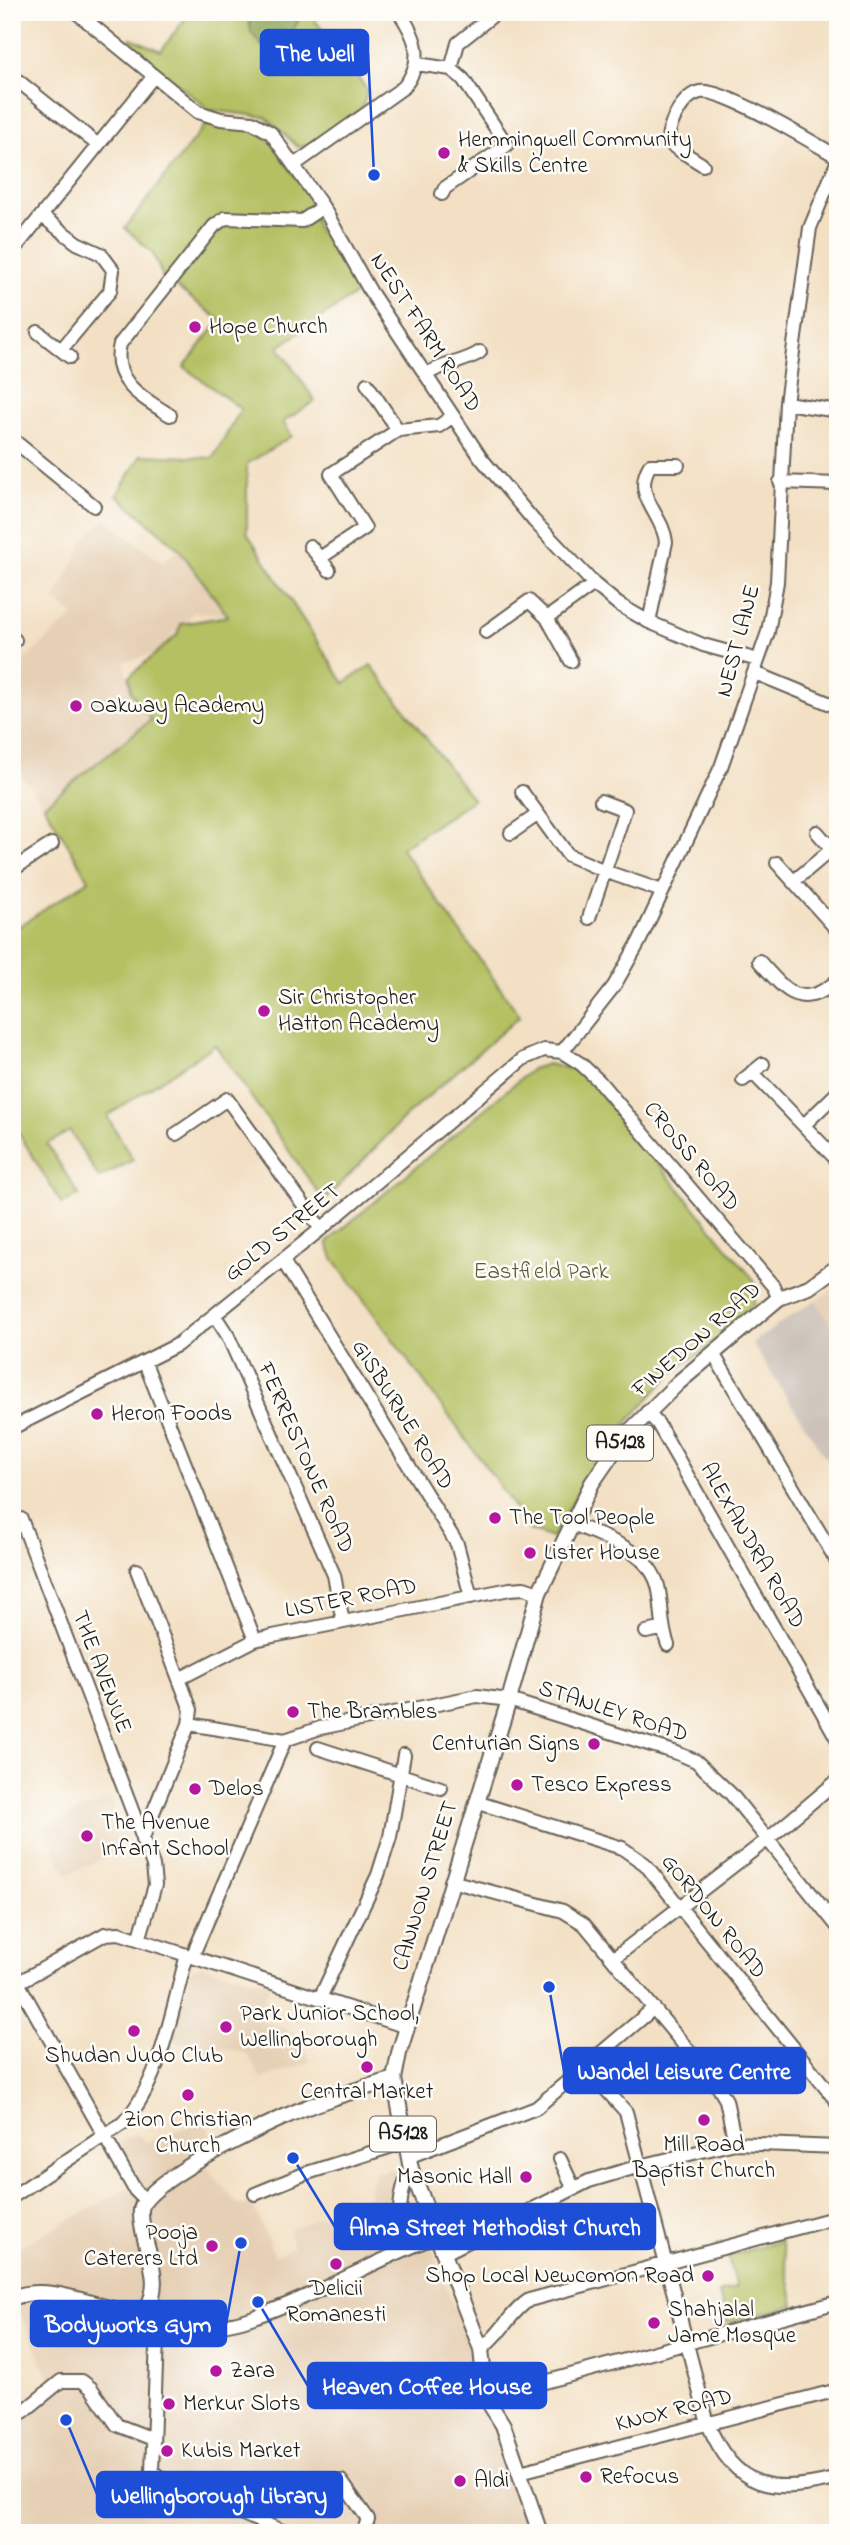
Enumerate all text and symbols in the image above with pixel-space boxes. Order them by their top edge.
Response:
callout: The Well [261,30,368,75]
text: The Well [275,38,355,73]
place label: Hemmingwell Community & Skills Centre [458,124,691,183]
marker: Hemmingwell Community & Skills Centre [436,145,452,161]
street label: NEST FARM ROAD [361,247,489,419]
place label: Hope Church [209,311,328,344]
marker: Hope Church [187,319,203,335]
street label: NEST LANE [708,581,770,701]
place label: Oakway Academy [90,690,264,725]
marker: Oakway Academy [68,698,84,714]
place label: Sir Christopher Hatton Academy [278,982,439,1043]
marker: Sir Christopher Hatton Academy [256,1003,272,1019]
street label: CROSS ROAD [635,1095,747,1219]
street label: GOLD STREET [218,1176,348,1290]
park label: Eastfield Park [473,1256,609,1289]
street label: FINEDON ROAD [624,1274,769,1406]
street label: GISBURNE ROAD [343,1333,461,1497]
street label: FERRESTONE ROAD [248,1356,362,1559]
place label: Heron Foods [111,1398,232,1431]
marker: Heron Foods [89,1406,105,1422]
road number: A5128 [587,1426,653,1460]
street label: ALEXANDRA ROAD [691,1457,813,1635]
place label: The Tool People [509,1502,655,1535]
marker: The Tool People [487,1510,503,1526]
place label: Lister House [544,1537,660,1570]
marker: Lister House [522,1545,538,1561]
street label: LISTER ROAD [282,1570,420,1628]
street label: THE AVENUE [62,1606,140,1738]
street label: STANLEY ROAD [534,1672,692,1752]
place label: The Brambles [307,1696,437,1729]
marker: The Brambles [285,1704,301,1720]
place label: Centurian Signs [432,1728,580,1762]
marker: Centurian Signs [586,1736,602,1752]
place label: Tesco Express [531,1769,672,1802]
place label: Delos [208,1773,264,1806]
marker: Tesco Express [509,1777,525,1793]
marker: Delos [187,1781,203,1797]
street label: CANNON STREET [384,1797,468,1975]
place label: The Avenue Infant School [101,1807,229,1866]
marker: The Avenue Infant School [79,1828,95,1844]
street label: GORDON ROAD [652,1847,774,1987]
place label: Park Junior School, Wellingborough [240,1998,419,2058]
marker: Park Junior School, Wellingborough [218,2019,234,2035]
marker: Shudan Judo Club [126,2023,142,2039]
place label: Shudan Judo Club [45,2040,223,2073]
callout: Wandel Leisure Centre [564,2048,805,2093]
text: Wandel Leisure Centre [577,2056,792,2091]
marker: Central Market [359,2059,375,2075]
place label: Central Market [301,2076,434,2109]
marker: Zion Christian Church [180,2087,196,2103]
place label: Zion Christian Church [124,2104,252,2163]
marker: Mill Road Baptist Church [696,2112,712,2128]
road number: A5128 [370,2116,436,2152]
place label: Mill Road Baptist Church [632,2129,775,2188]
place label: Masonic Hall [397,2161,512,2194]
marker: Masonic Hall [518,2169,534,2185]
callout: Alma Street Methodist Church [335,2204,655,2249]
text: Alma Street Methodist Church [349,2212,641,2247]
place label: Pooja Caterers Ltd [84,2217,198,2276]
marker: Pooja Caterers Ltd [204,2238,220,2254]
marker: Delicii Romanesti [328,2256,344,2272]
place label: Shop Local Newcomon Road [426,2260,694,2293]
marker: Shop Local Newcomon Road [700,2268,716,2284]
place label: Delicii Romanesti [286,2273,386,2332]
place label: Shahjalal Jame Mosque [668,2294,797,2353]
callout: Bodyworks Gym [31,2301,226,2346]
text: Bodyworks Gym [44,2309,212,2345]
marker: Shahjalal Jame Mosque [646,2315,662,2331]
place label: Zara [230,2355,275,2388]
marker: Zara [208,2363,224,2379]
callout: Heaven Coffee House [308,2363,546,2408]
text: Heaven Coffee House [322,2371,533,2406]
street label: KNOX ROAD [612,2381,736,2441]
place label: Merkur Slots [183,2388,300,2421]
marker: Merkur Slots [161,2396,177,2412]
place label: Kubis Market [181,2435,301,2468]
marker: Kubis Market [159,2443,175,2459]
place label: Refocus [600,2461,679,2494]
place label: Aldi [474,2465,509,2498]
marker: Refocus [578,2469,594,2485]
callout: Wellingborough Library [97,2472,342,2517]
marker: Aldi [452,2473,468,2489]
text: Wellingborough Library [111,2480,327,2516]

